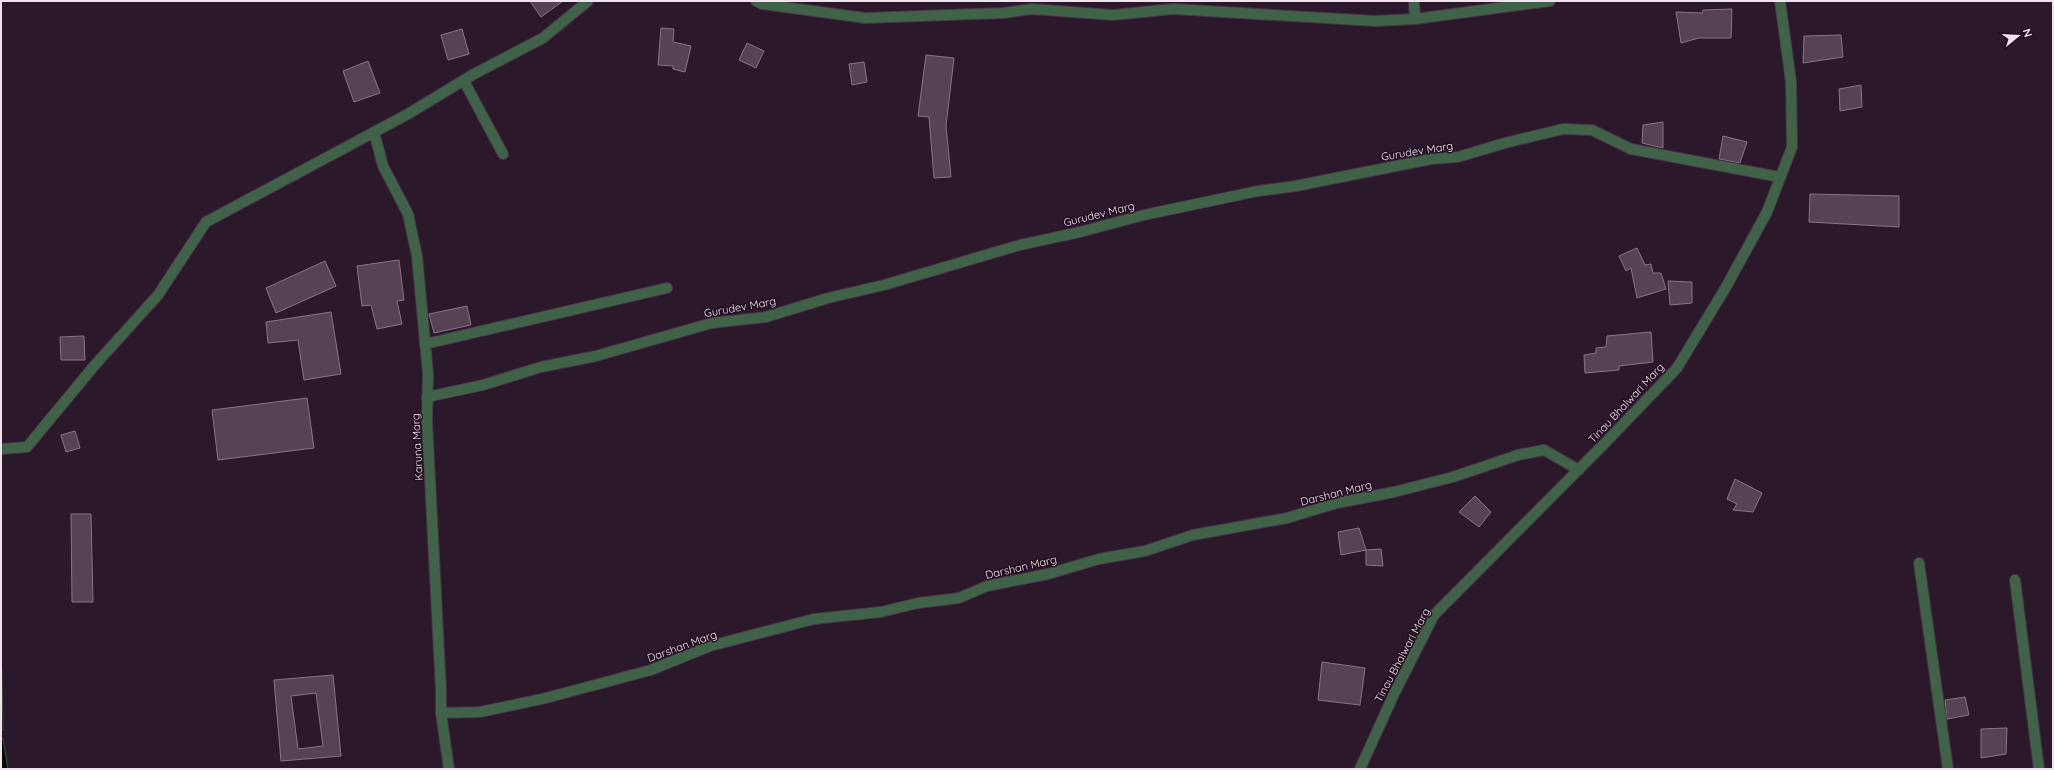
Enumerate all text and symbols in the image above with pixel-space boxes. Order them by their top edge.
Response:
north arrow [1998,16,2038,56]
text: N [2020,27,2035,39]
street label: Gurudev Marg [1380,138,1454,164]
street label: Gurudev Marg [1062,198,1136,230]
street label: Gurudev Marg [703,294,777,320]
street label: Tinau Bhalwari Marg [1585,360,1667,446]
street label: Karuna Marg [408,413,426,481]
street label: Darshan Marg [1299,477,1373,509]
street label: Darshan Marg [984,552,1058,582]
street label: Tinau Bhalwari Marg [1371,605,1433,705]
street label: Darshan Marg [645,627,719,665]

